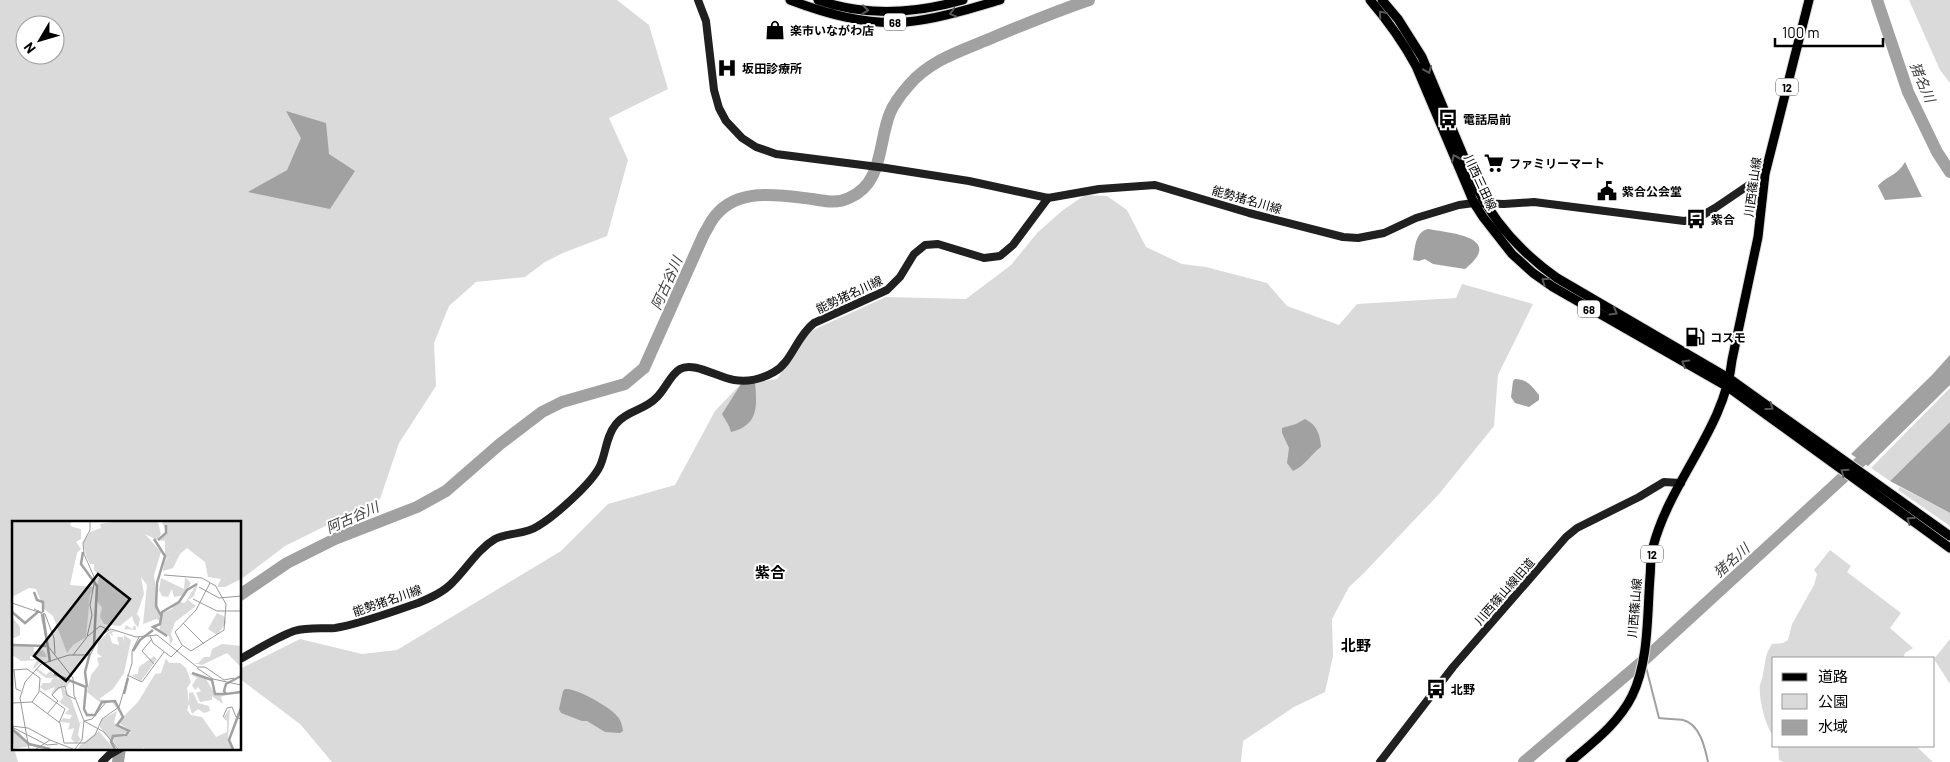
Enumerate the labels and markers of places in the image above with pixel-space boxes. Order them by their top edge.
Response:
shop icon: 楽市いながわ店 [764,19,786,41]
place label: 楽市いながわ店 [790,23,874,37]
hospital icon: 坂田診療所 [716,57,738,79]
place label: 坂田診療所 [742,61,802,75]
bus stop icon: 電話局前 [1437,108,1459,130]
place label: 電話局前 [1463,112,1511,126]
supermarket icon: ファミリーマート [1483,152,1505,174]
place label: ファミリーマート [1509,156,1605,170]
public building icon: 紫合公会堂 [1596,180,1618,202]
place label: 紫合公会堂 [1622,184,1682,198]
bus stop icon: 紫合 [1685,208,1707,230]
place label: 紫合 [1711,212,1735,226]
fuel station icon: コスモ [1684,326,1706,348]
place label: コスモ [1710,330,1746,344]
bus stop icon: 北野 [1425,678,1447,700]
place label: 北野 [1451,682,1475,696]

